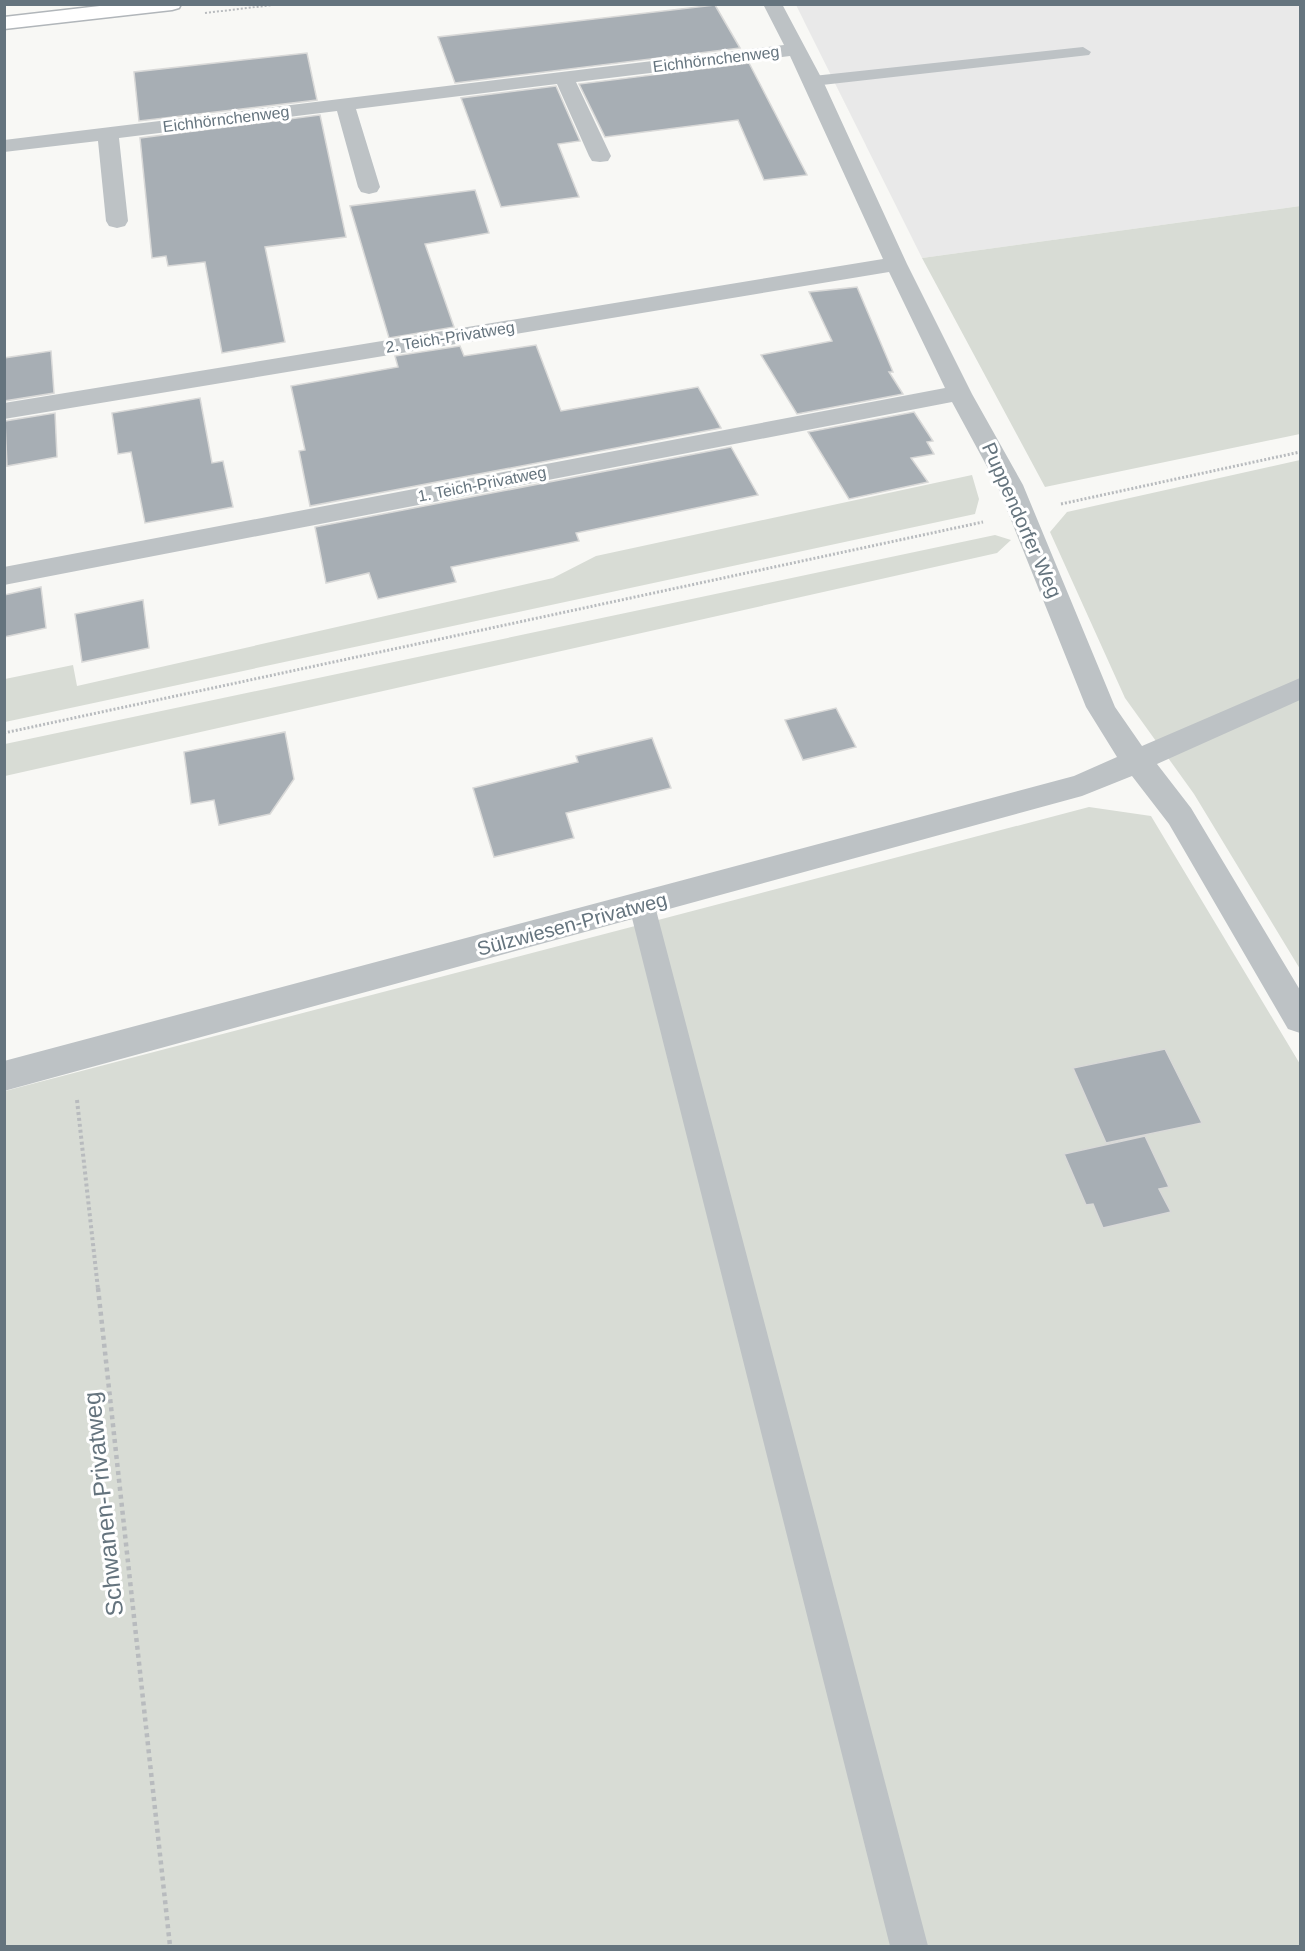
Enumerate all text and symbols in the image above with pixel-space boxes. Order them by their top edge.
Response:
street label: Eichhörnchenweg [652,43,780,75]
street label: Eichhörnchenweg [162,103,290,135]
street label: 2. Teich-Privatweg [384,318,516,356]
street label: Puppendorfer Weg [978,439,1066,601]
street label: 1. Teich-Privatweg [416,463,548,505]
street label: Sülzwiesen-Privatweg [475,888,669,960]
street label: Schwanen-Privatweg [78,1390,128,1618]

